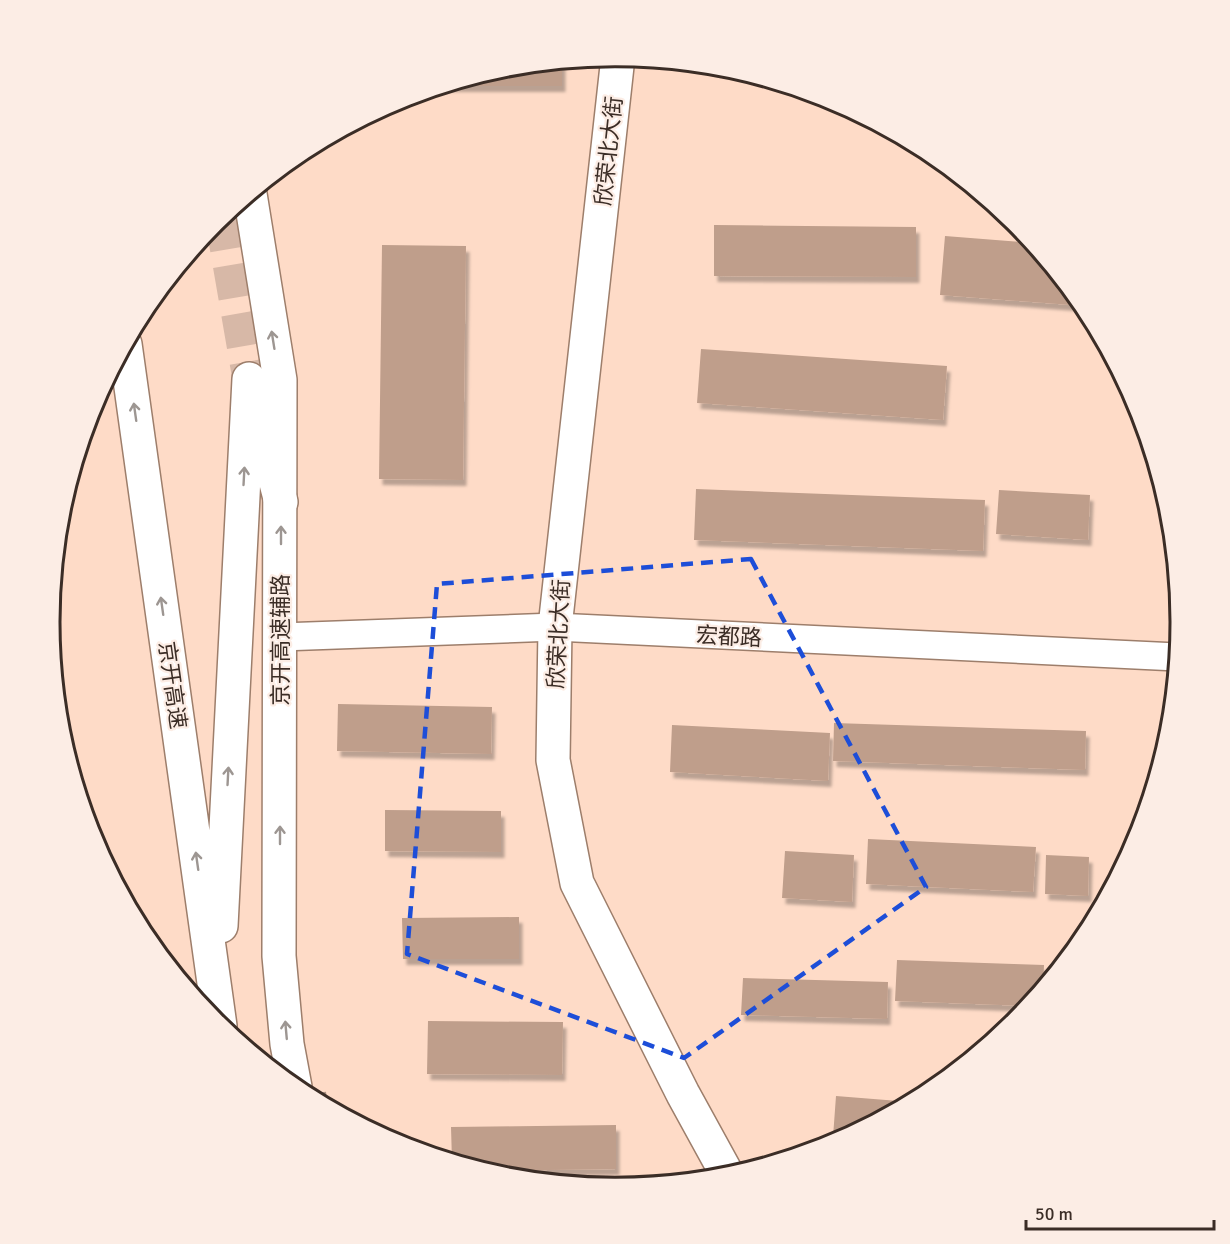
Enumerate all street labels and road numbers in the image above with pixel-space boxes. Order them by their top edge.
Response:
street label: 欣荣北大街 [589,95,628,207]
street label: 京开高速辅路 [267,574,294,706]
street label: 欣荣北大街 [542,578,575,690]
street label: 宏都路 [695,621,763,652]
street label: 京开高速 [153,640,192,731]

